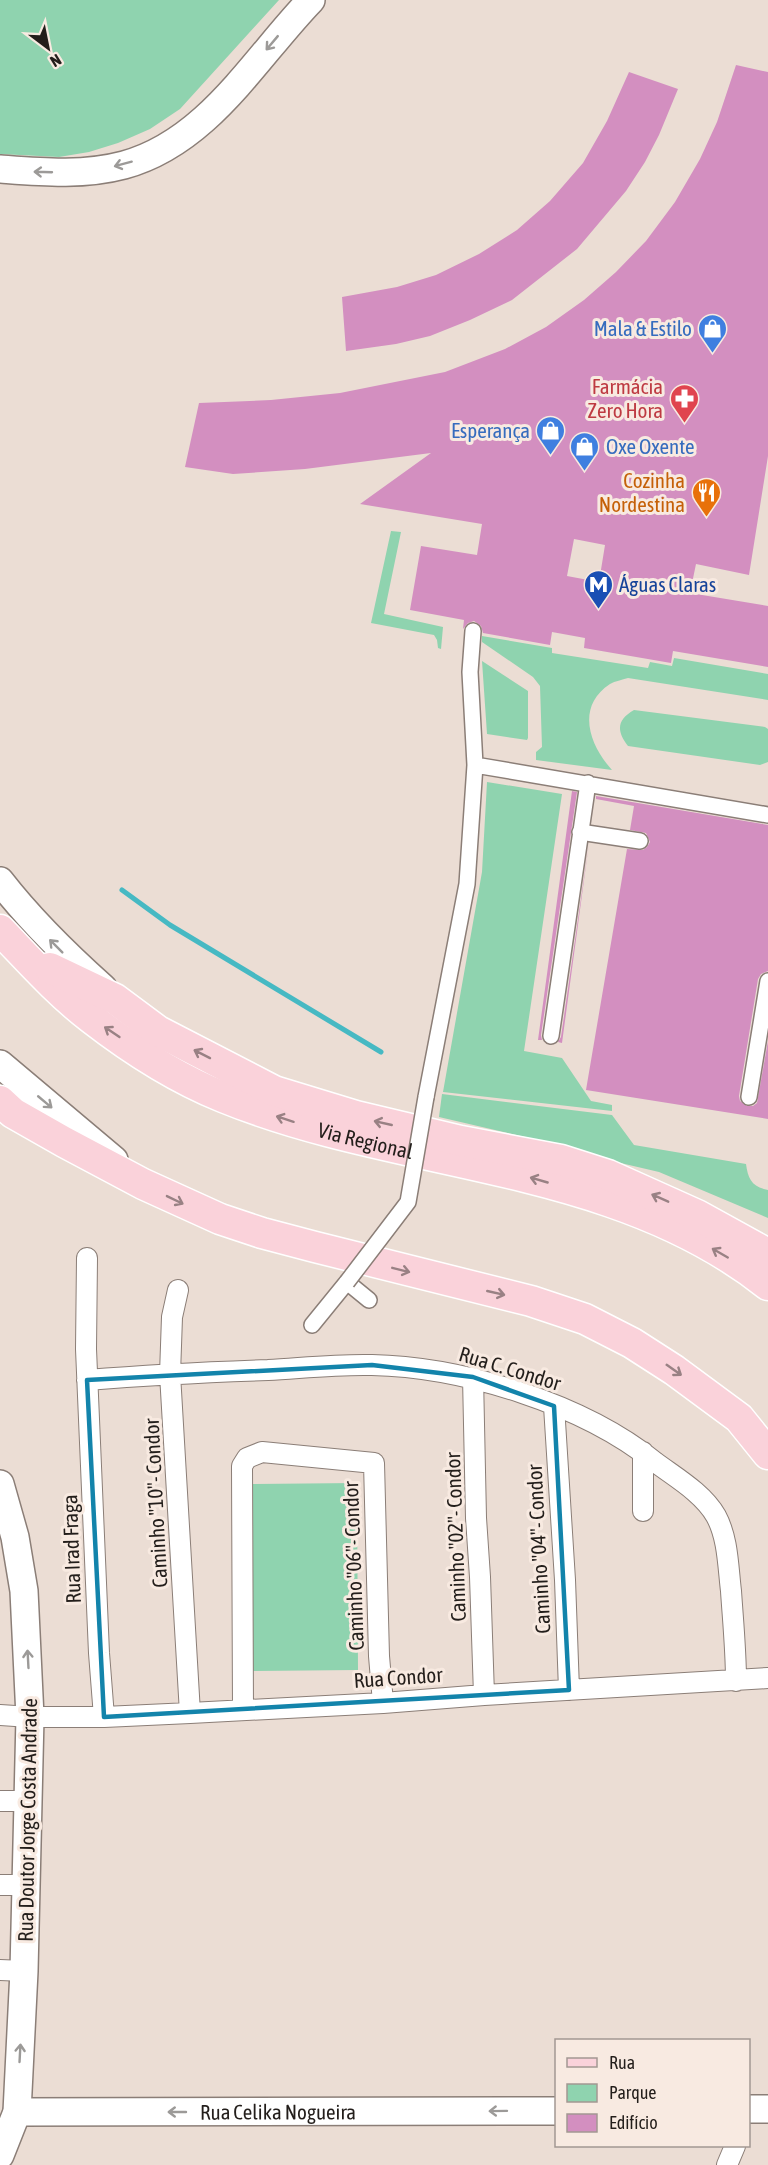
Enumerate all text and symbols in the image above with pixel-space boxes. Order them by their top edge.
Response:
north arrow [18,18,78,78]
one-way arrow [265,35,278,51]
text: N [47,51,65,71]
one-way arrow [114,159,133,170]
one-way arrow [33,166,53,178]
shop icon: Mala & Estilo [697,312,729,354]
place label: Mala & Estilo [594,316,692,340]
place label: Farmácia Zero Hora [587,374,663,422]
pharmacy icon: Farmácia Zero Hora [668,382,700,424]
shop icon: Esperança [535,414,567,456]
place label: Esperança [451,418,530,442]
shop icon: Oxe Oxente [569,430,601,472]
place label: Oxe Oxente [606,434,695,458]
place label: Cozinha Nordestina [599,468,685,516]
restaurant icon: Cozinha Nordestina [690,476,722,518]
metro station icon: Águas Claras [582,568,614,610]
place label: Águas Claras [619,572,716,596]
one-way arrow [49,938,64,953]
one-way arrow [104,1026,120,1038]
one-way arrow [194,1048,211,1060]
one-way arrow [37,1095,52,1109]
one-way arrow [276,1113,295,1124]
one-way arrow [374,1116,393,1128]
street label: Via Regional [315,1117,416,1163]
one-way arrow [530,1174,549,1186]
one-way arrow [652,1192,670,1204]
one-way arrow [166,1194,184,1206]
one-way arrow [712,1247,729,1259]
one-way arrow [391,1264,410,1276]
one-way arrow [486,1287,505,1299]
street label: Rua C. Condor [456,1341,564,1395]
one-way arrow [665,1364,681,1376]
street label: Caminho "10"- Condor [139,1417,171,1588]
street label: Caminho "02"- Condor [440,1451,470,1622]
street label: Caminho "04"- Condor [522,1463,554,1634]
street label: Caminho "06"- Condor [338,1480,368,1651]
street label: Rua Irad Fraga [57,1494,85,1604]
one-way arrow [22,1649,33,1669]
street label: Rua Condor [353,1662,444,1692]
street label: Rua Doutor Jorge Costa Andrade [13,1698,41,1942]
legend [555,2039,750,2147]
one-way arrow [14,2044,25,2064]
text: Rua [609,2052,635,2073]
text: Parque [609,2082,657,2103]
street label: Rua Celika Nogueira [200,2099,356,2124]
one-way arrow [489,2105,509,2117]
one-way arrow [168,2106,188,2118]
text: Edifício [609,2112,658,2133]

